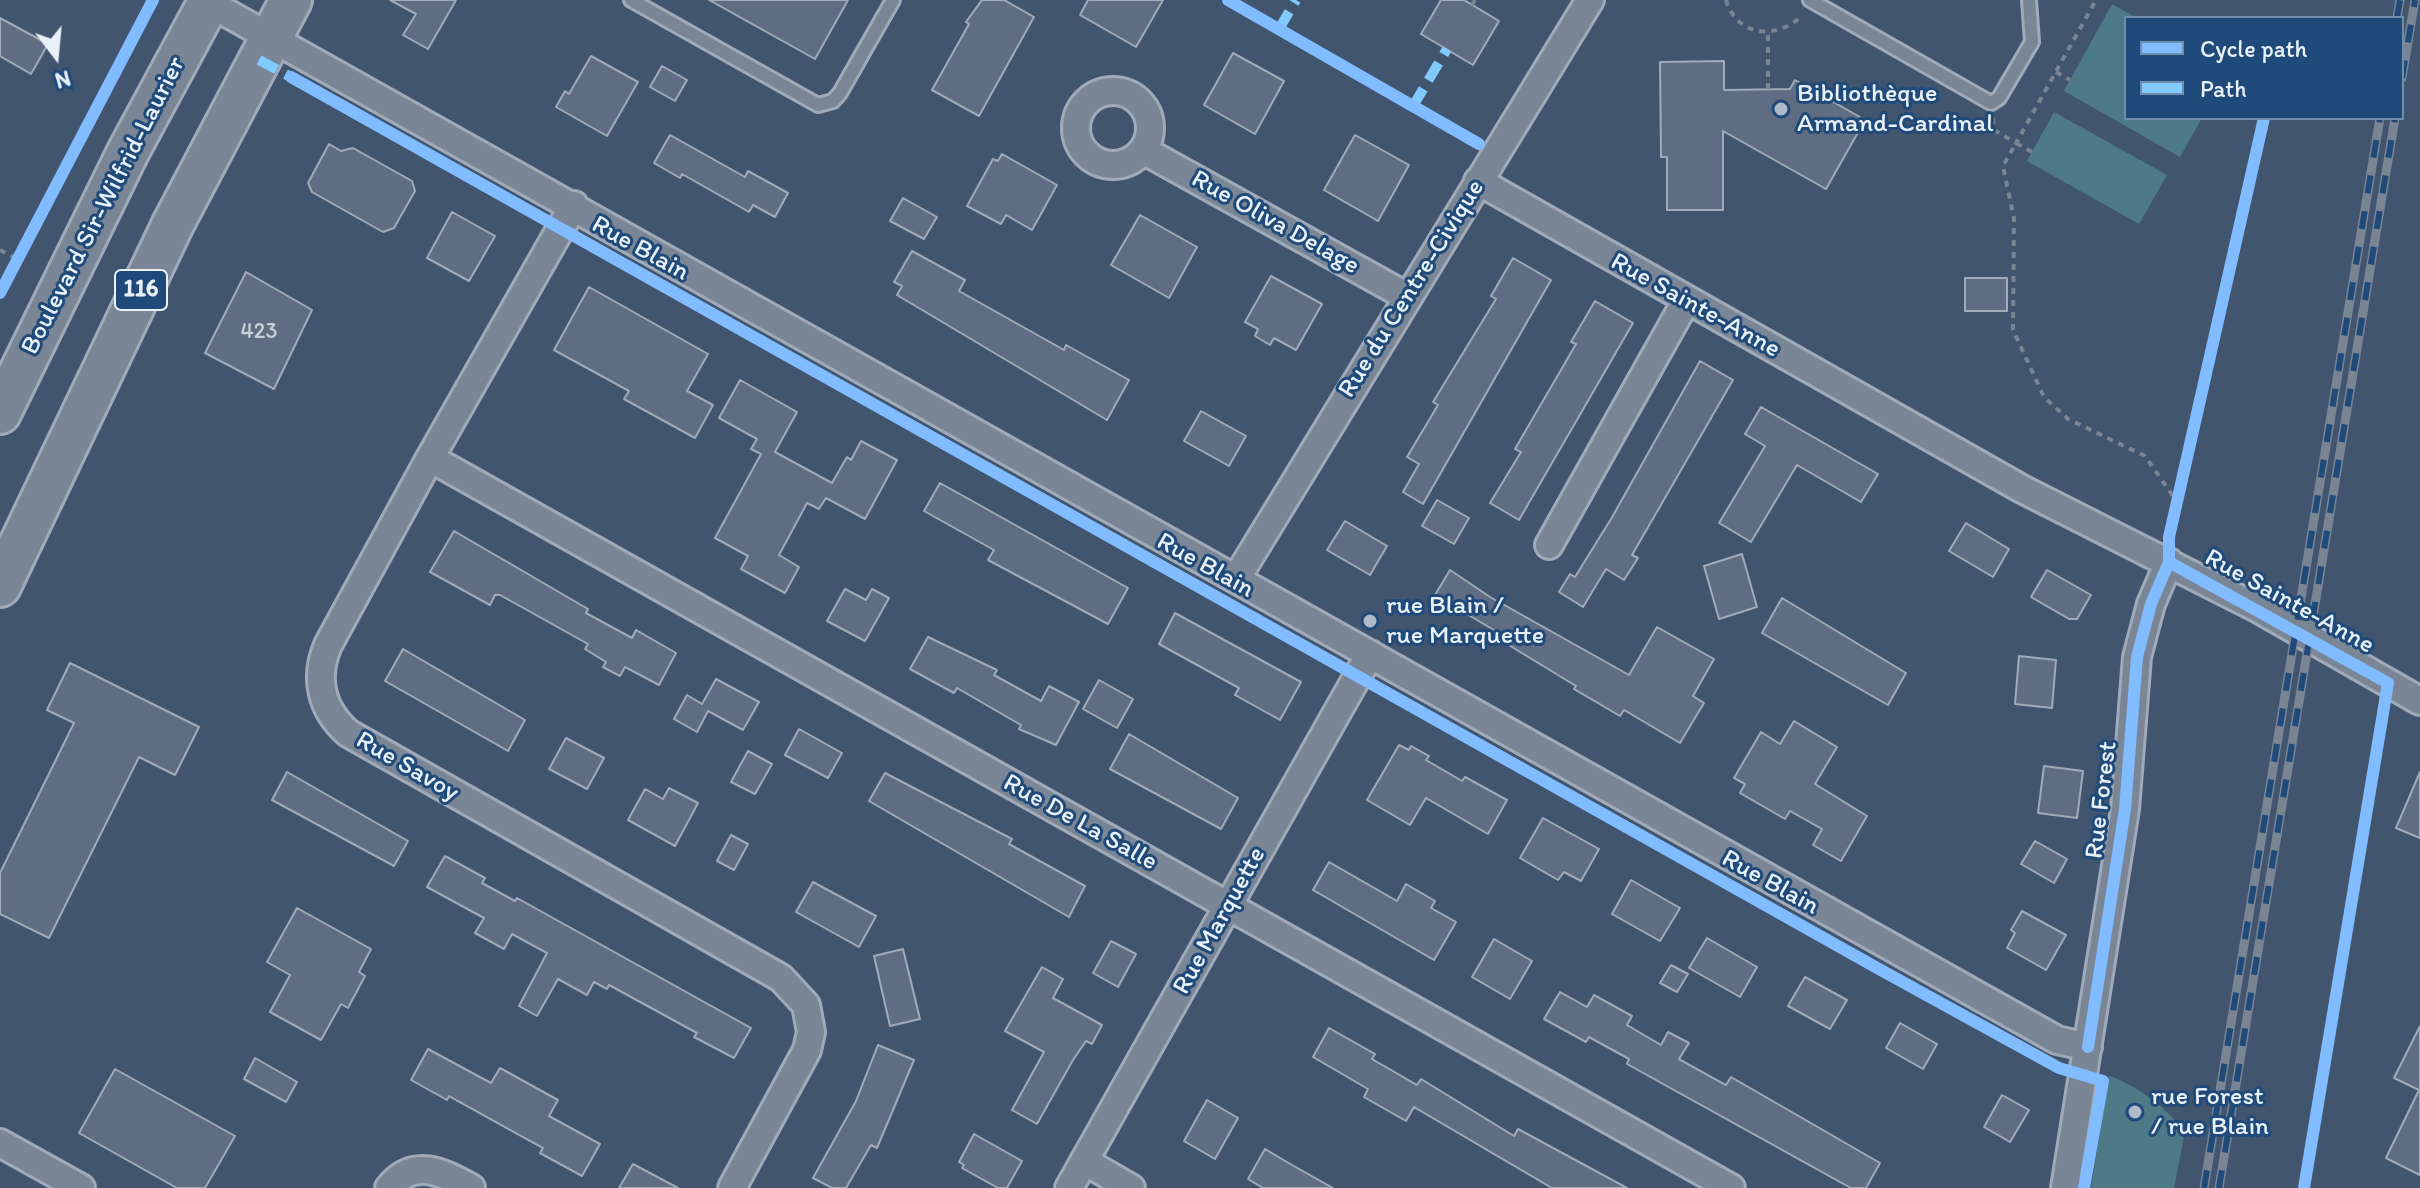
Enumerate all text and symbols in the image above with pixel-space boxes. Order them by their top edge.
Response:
north arrow [16,16,96,96]
legend [2124,16,2404,120]
text: Cycle path [2200,34,2307,63]
street label: Boulevard Sir-Wilfrid-Laurier [15,52,193,360]
text: N [52,65,74,95]
text: Path [2200,74,2247,103]
place label: Bibliothèque Armand-Cardinal [1797,78,1994,140]
marker: Bibliothèque Armand-Cardinal [1772,100,1790,118]
street label: Rue Oliva Delage [1186,164,1364,282]
street label: Rue du Centre-Civique [1332,174,1492,404]
street label: Rue Blain [586,210,694,288]
street label: Rue Sainte-Anne [1605,247,1785,365]
road number: 116 [115,270,167,310]
house number: 423 [241,319,277,345]
street label: Rue Blain [1151,527,1259,605]
street label: Rue Sainte-Anne [2199,543,2379,661]
place label: rue Blain / rue Marquette [1386,590,1544,652]
marker: rue Blain / rue Marquette [1361,612,1379,630]
street label: Rue Savoy [350,725,464,809]
street label: Rue Forest [2079,739,2125,861]
street label: Rue De La Salle [997,768,1163,878]
street label: Rue Marquette [1167,842,1273,1000]
street label: Rue Blain [1716,844,1824,922]
place label: rue Forest / rue Blain [2151,1081,2269,1142]
marker: rue Forest / rue Blain [2126,1103,2144,1121]

